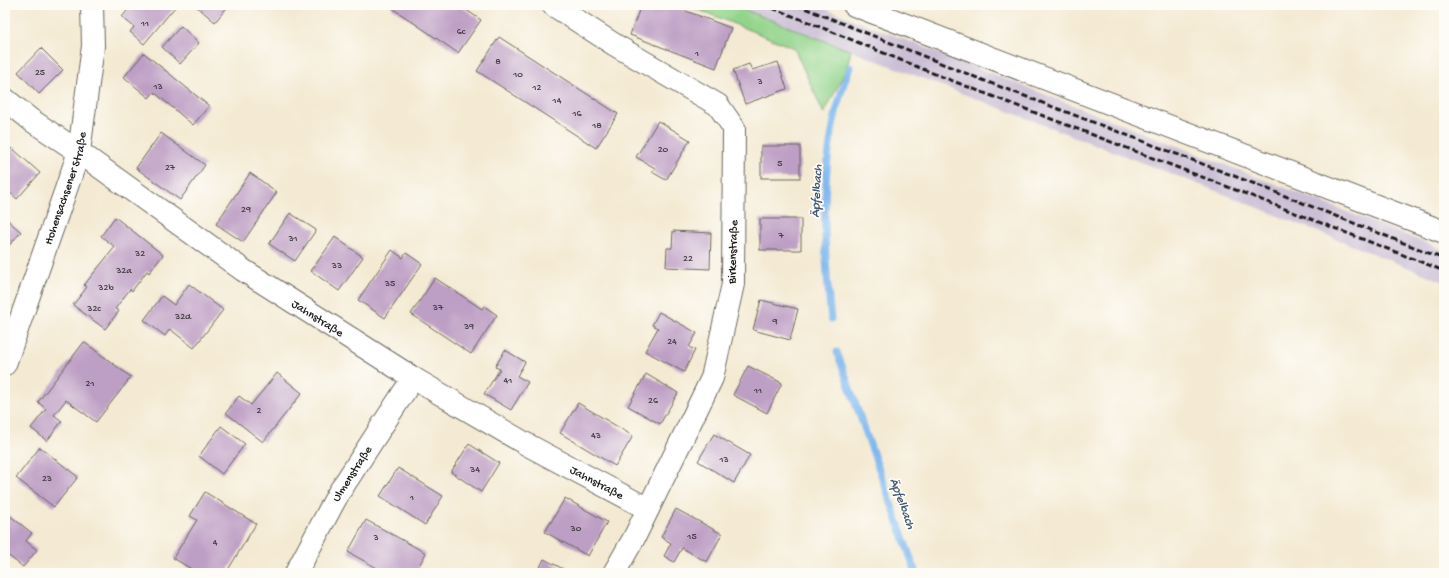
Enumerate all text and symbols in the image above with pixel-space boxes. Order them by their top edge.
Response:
house number: 11 [140,18,149,30]
house number: 6c [457,26,466,38]
house number: 1 [694,48,699,60]
house number: 8 [495,56,501,68]
house number: 25 [35,67,45,79]
house number: 10 [512,69,523,81]
house number: 3 [756,76,763,88]
house number: 13 [152,81,163,93]
house number: 12 [532,82,542,94]
house number: 14 [552,95,562,107]
house number: 16 [571,108,582,120]
house number: 18 [591,120,602,132]
street label: Hohensachsener Straße [42,130,91,247]
house number: 20 [658,144,669,156]
house number: 5 [777,158,783,170]
house number: 27 [165,162,176,174]
water label: Äpfelbach [809,163,826,218]
house number: 29 [241,204,251,216]
street label: Birkenstraße [726,219,742,285]
house number: 7 [777,230,784,242]
house number: 31 [287,233,298,245]
house number: 32 [134,248,145,260]
house number: 22 [683,253,693,265]
house number: 33 [331,260,342,272]
house number: 32a [115,265,132,277]
house number: 35 [384,278,395,290]
house number: 32b [97,282,114,294]
street label: Jahnstraße [288,298,346,341]
house number: 37 [432,302,444,314]
house number: 32c [86,303,101,315]
house number: 32d [174,311,192,323]
house number: 9 [771,316,778,328]
house number: 39 [463,321,474,333]
house number: 24 [667,336,677,348]
house number: 41 [504,375,512,387]
house number: 21 [86,378,94,390]
house number: 11 [753,385,762,397]
house number: 26 [648,395,659,407]
house number: 2 [257,405,262,417]
house number: 43 [591,430,601,442]
street label: Ulmenstraße [330,443,377,505]
house number: 13 [718,454,729,466]
house number: 34 [469,464,480,476]
street label: Jahnstraße [567,464,626,504]
house number: 23 [42,473,52,485]
water label: Äpfelbach [886,476,918,532]
house number: 1 [409,492,414,504]
house number: 30 [570,523,582,535]
house number: 15 [686,531,697,543]
house number: 3 [372,532,379,544]
house number: 4 [213,537,218,549]

